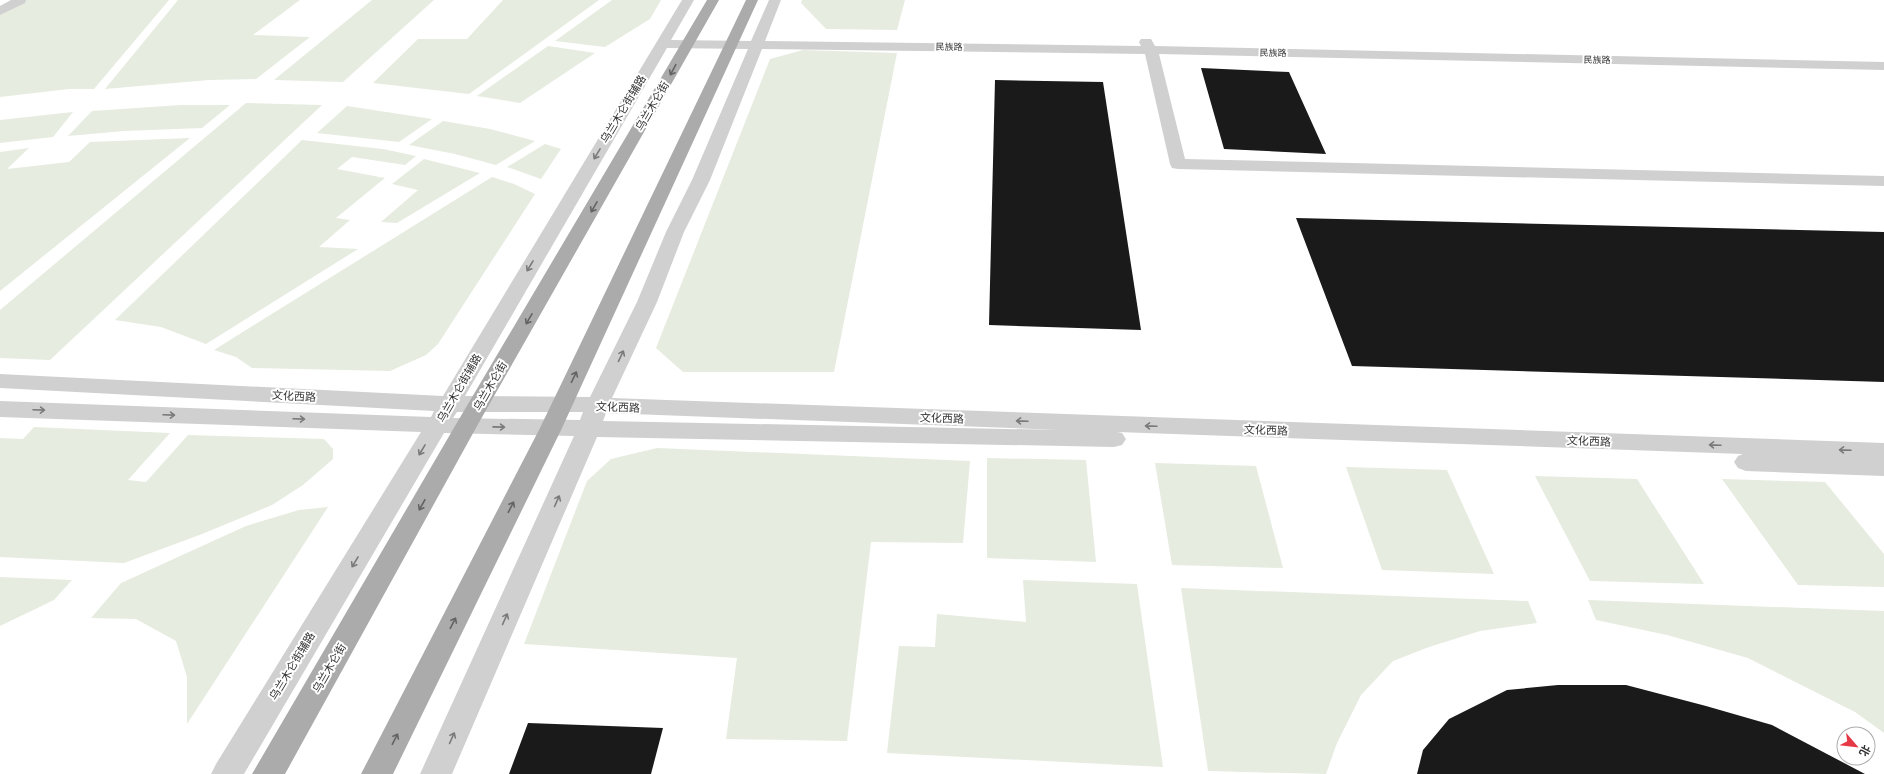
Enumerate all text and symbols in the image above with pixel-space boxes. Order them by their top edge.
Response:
street label: 民族路 [935,42,963,52]
street label: 民族路 [1259,48,1287,58]
street label: 民族路 [1583,55,1611,65]
one-way arrow [668,64,676,76]
street label: 乌兰木仑街辅路 [598,73,648,145]
street label: 乌兰木仑街 [633,79,671,133]
one-way arrow [592,148,600,160]
one-way arrow [589,201,597,213]
one-way arrow [526,260,534,272]
one-way arrow [524,313,532,325]
one-way arrow [618,350,625,362]
street label: 乌兰木仑街辅路 [435,352,483,424]
street label: 乌兰木仑街 [471,359,509,413]
one-way arrow [571,372,578,384]
street label: 文化西路 [272,389,316,403]
street label: 文化西路 [596,400,640,414]
one-way arrow [32,406,45,414]
one-way arrow [162,411,175,418]
street label: 文化西路 [920,411,964,425]
one-way arrow [292,415,305,423]
one-way arrow [1016,417,1029,425]
one-way arrow [1145,422,1158,429]
one-way arrow [492,423,505,431]
street label: 文化西路 [1244,423,1288,437]
street label: 文化西路 [1567,434,1611,448]
one-way arrow [1709,442,1722,449]
one-way arrow [418,444,426,455]
one-way arrow [1839,446,1852,454]
one-way arrow [554,495,562,507]
one-way arrow [417,499,425,511]
one-way arrow [508,501,515,513]
one-way arrow [350,556,358,568]
one-way arrow [502,614,509,626]
one-way arrow [450,617,457,629]
street label: 乌兰木仑街辅路 [267,630,317,702]
street label: 乌兰木仑街 [310,641,348,695]
north arrow [1836,726,1876,766]
one-way arrow [391,733,399,745]
one-way arrow [449,733,456,745]
text: 北 [1857,743,1873,758]

